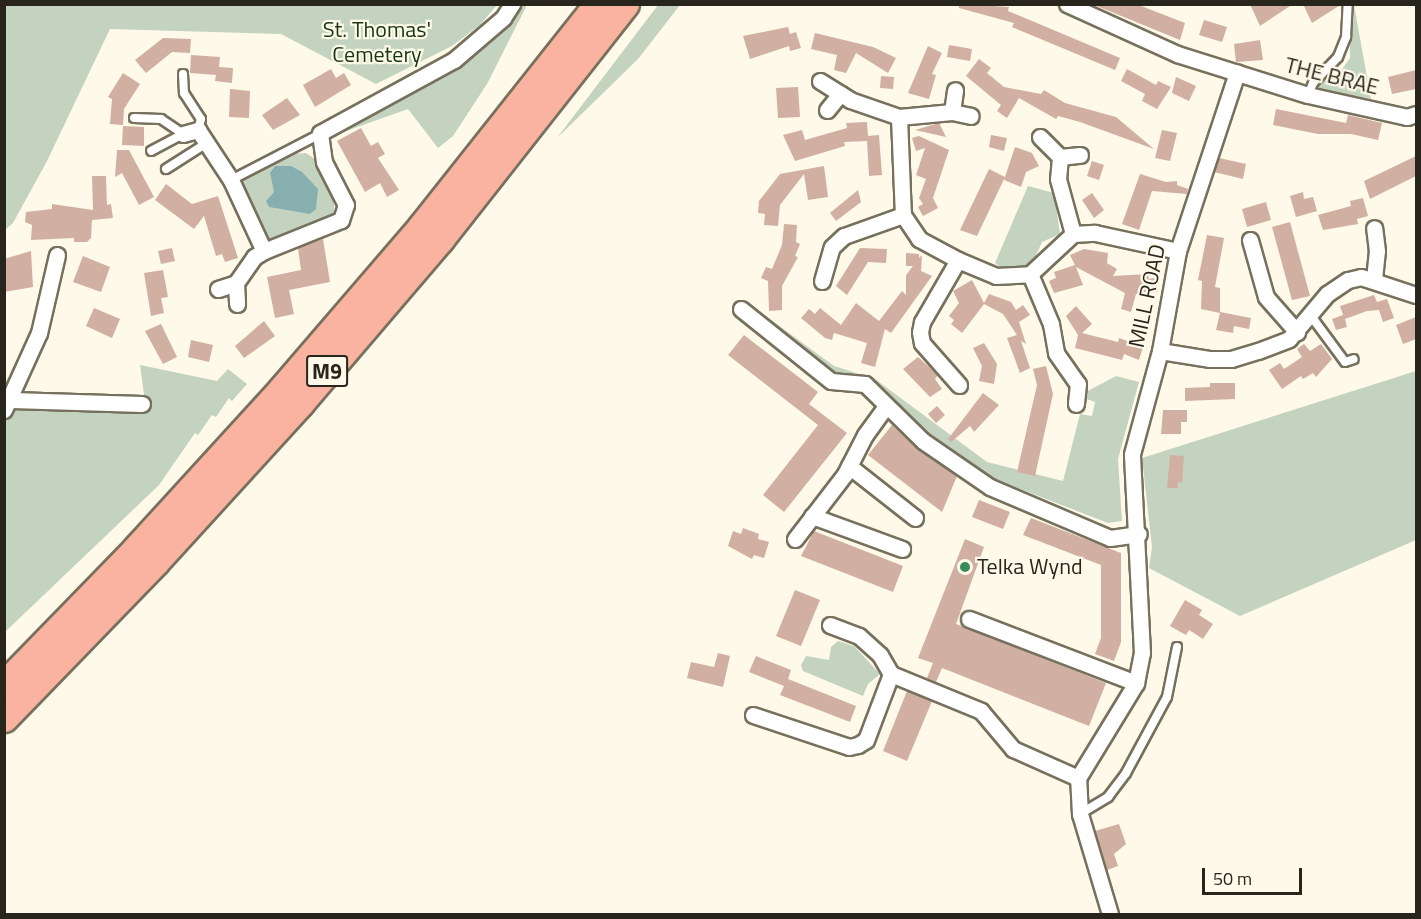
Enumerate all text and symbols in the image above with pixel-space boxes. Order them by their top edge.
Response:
park label: St. Thomas' Cemetery [323,16,431,68]
street label: THE BRAE [1282,52,1382,100]
street label: MILL ROAD [1123,242,1171,350]
road number: M9 [306,353,348,389]
place label: Telka Wynd [977,554,1083,580]
marker: Telka Wynd [958,560,972,574]
scale bar [1205,856,1306,894]
text: 50 m [1213,865,1252,892]

